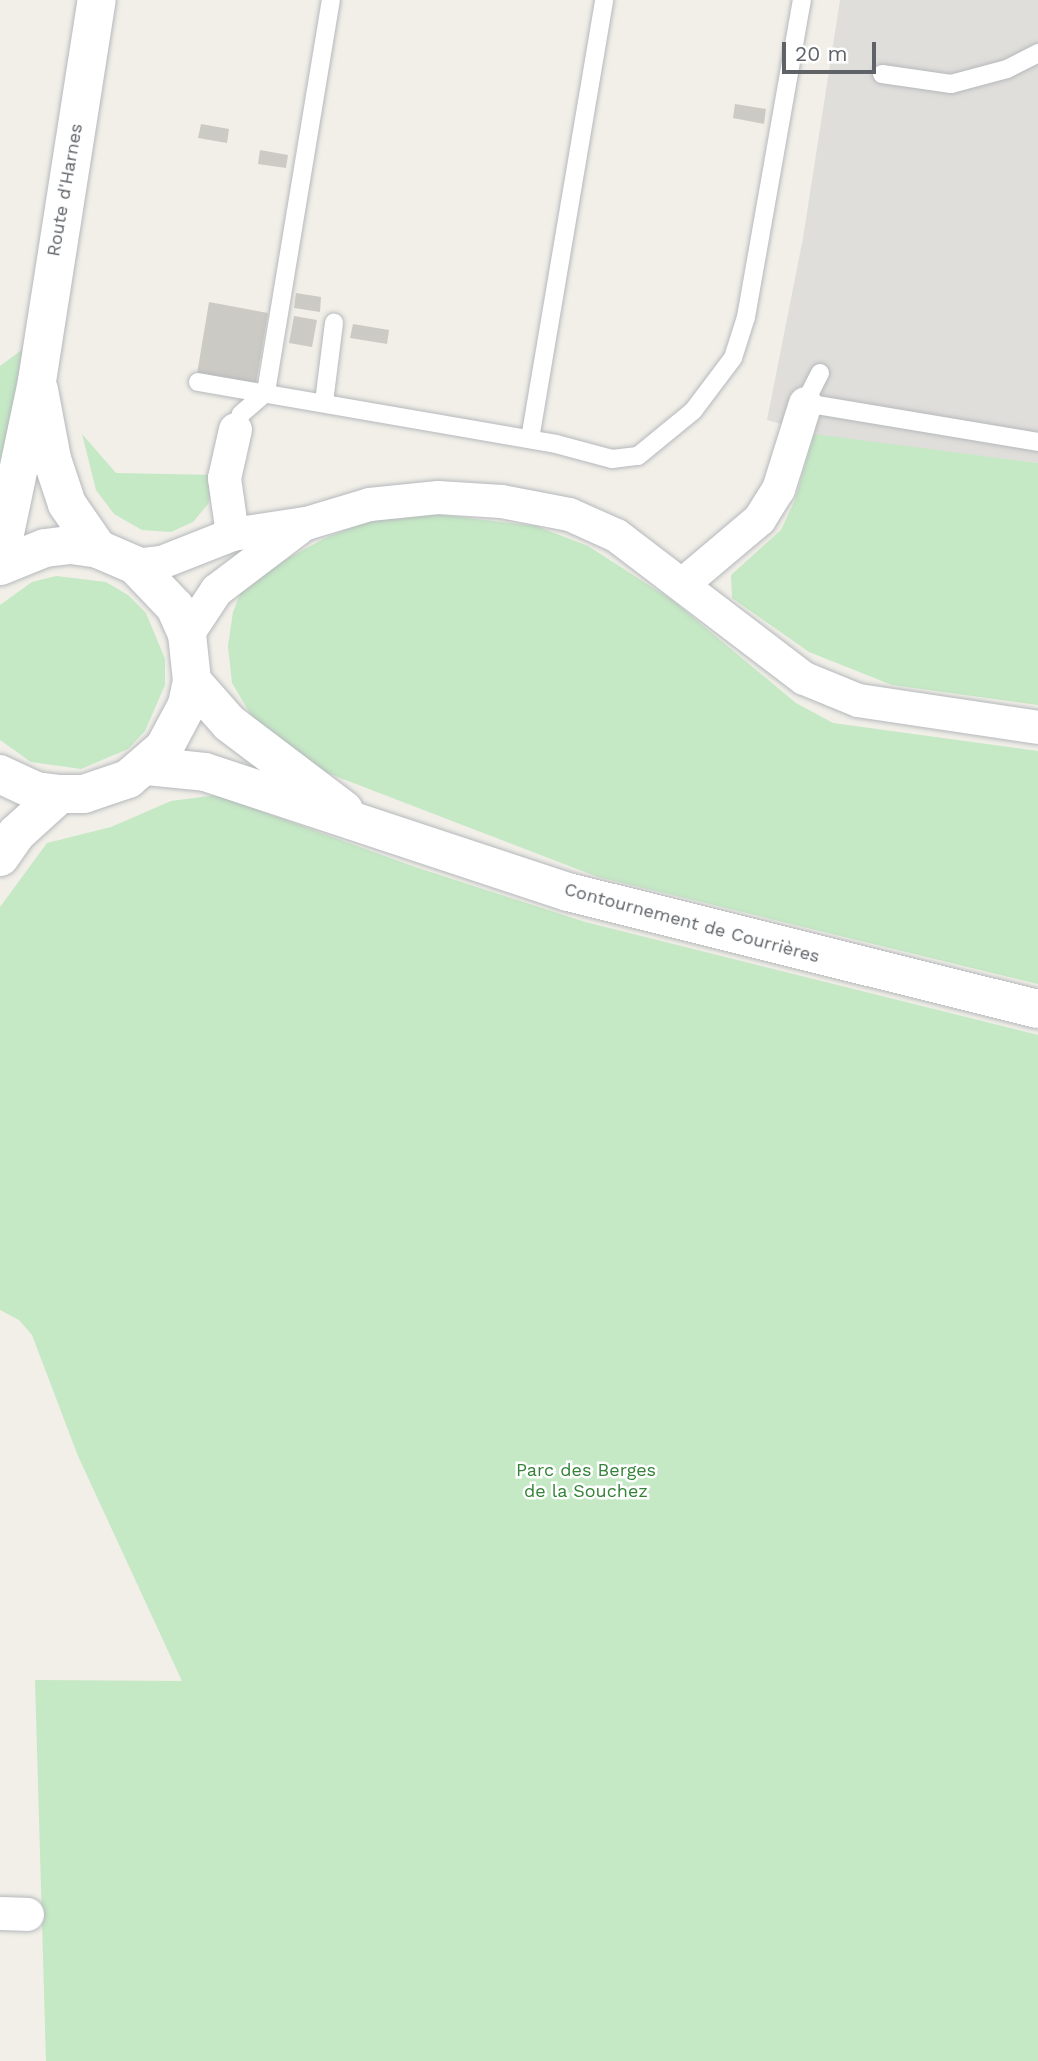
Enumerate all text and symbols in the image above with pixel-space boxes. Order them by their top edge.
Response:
scale bar [786,28,880,72]
text: 20 m [795,41,847,66]
street label: Route d'Harnes [43,122,87,258]
street label: Contournement de Courrières [562,878,822,968]
park label: Parc des Berges de la Souchez [516,1460,656,1502]

